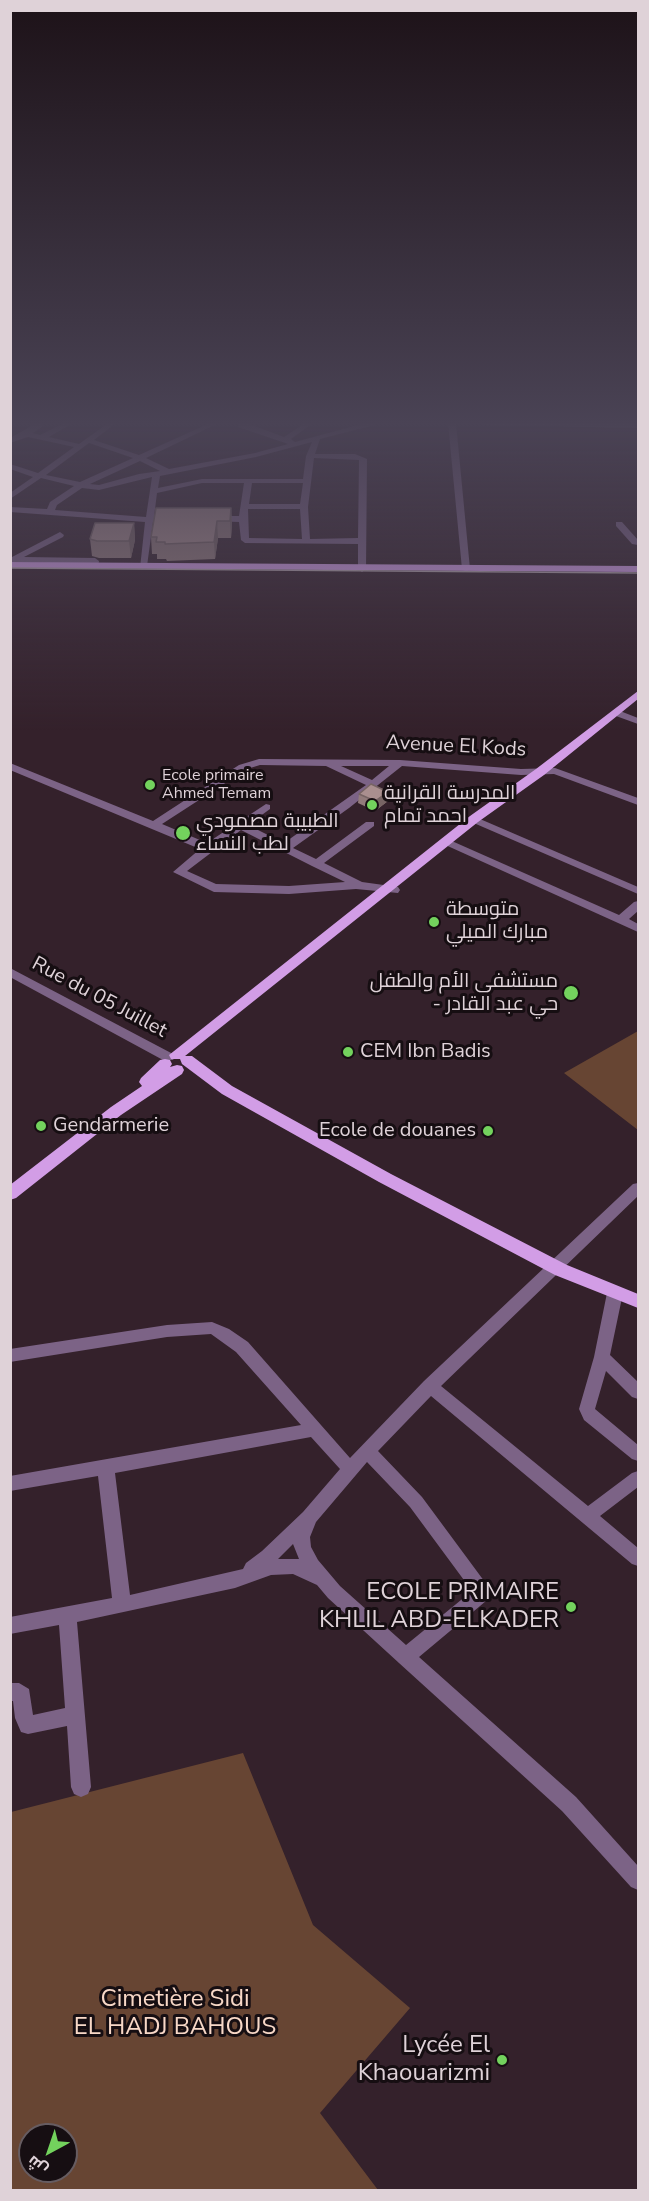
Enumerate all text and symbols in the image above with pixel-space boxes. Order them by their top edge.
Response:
street label: Avenue El Kods [385,731,527,763]
place label: Ecole primaire Ahmed Temam [162,766,271,804]
marker: Ecole primaire Ahmed Temam [143,778,157,792]
place label: المدرسة القرانية احمد تمام [384,782,515,829]
marker: المدرسة القرانية احمد تمام [365,798,379,812]
place label: الطبيبة مصمودي لطب النساء [196,810,339,857]
marker: الطبيبة مصمودي لطب النساء [174,824,192,842]
place label: متوسطة مبارك الميلي [446,898,548,945]
marker: متوسطة مبارك الميلي [427,915,441,929]
street label: Rue du 05 Juillet [27,952,171,1044]
place label: مستشفي الأم والطفل - حي عبد القادر [370,970,558,1017]
marker: مستشفي الأم والطفل - حي عبد القادر [562,984,580,1002]
place label: CEM Ibn Badis [360,1040,491,1064]
marker: CEM Ibn Badis [341,1045,355,1059]
place label: Gendarmerie [53,1114,169,1138]
marker: Gendarmerie [34,1119,48,1133]
place label: Ecole de douanes [319,1119,476,1143]
marker: Ecole de douanes [481,1124,495,1138]
place label: ECOLE PRIMAIRE KHLIL ABD-ELKADER [319,1579,559,1635]
marker: ECOLE PRIMAIRE KHLIL ABD-ELKADER [564,1600,578,1614]
park label: Cimetière Sidi EL HADJ BAHOUS [74,1986,276,2042]
place label: Lycée El Khaouarizmi [358,2032,490,2088]
marker: Lycée El Khaouarizmi [495,2053,509,2067]
north arrow [18,2123,78,2183]
text: ش [23,2150,53,2180]

